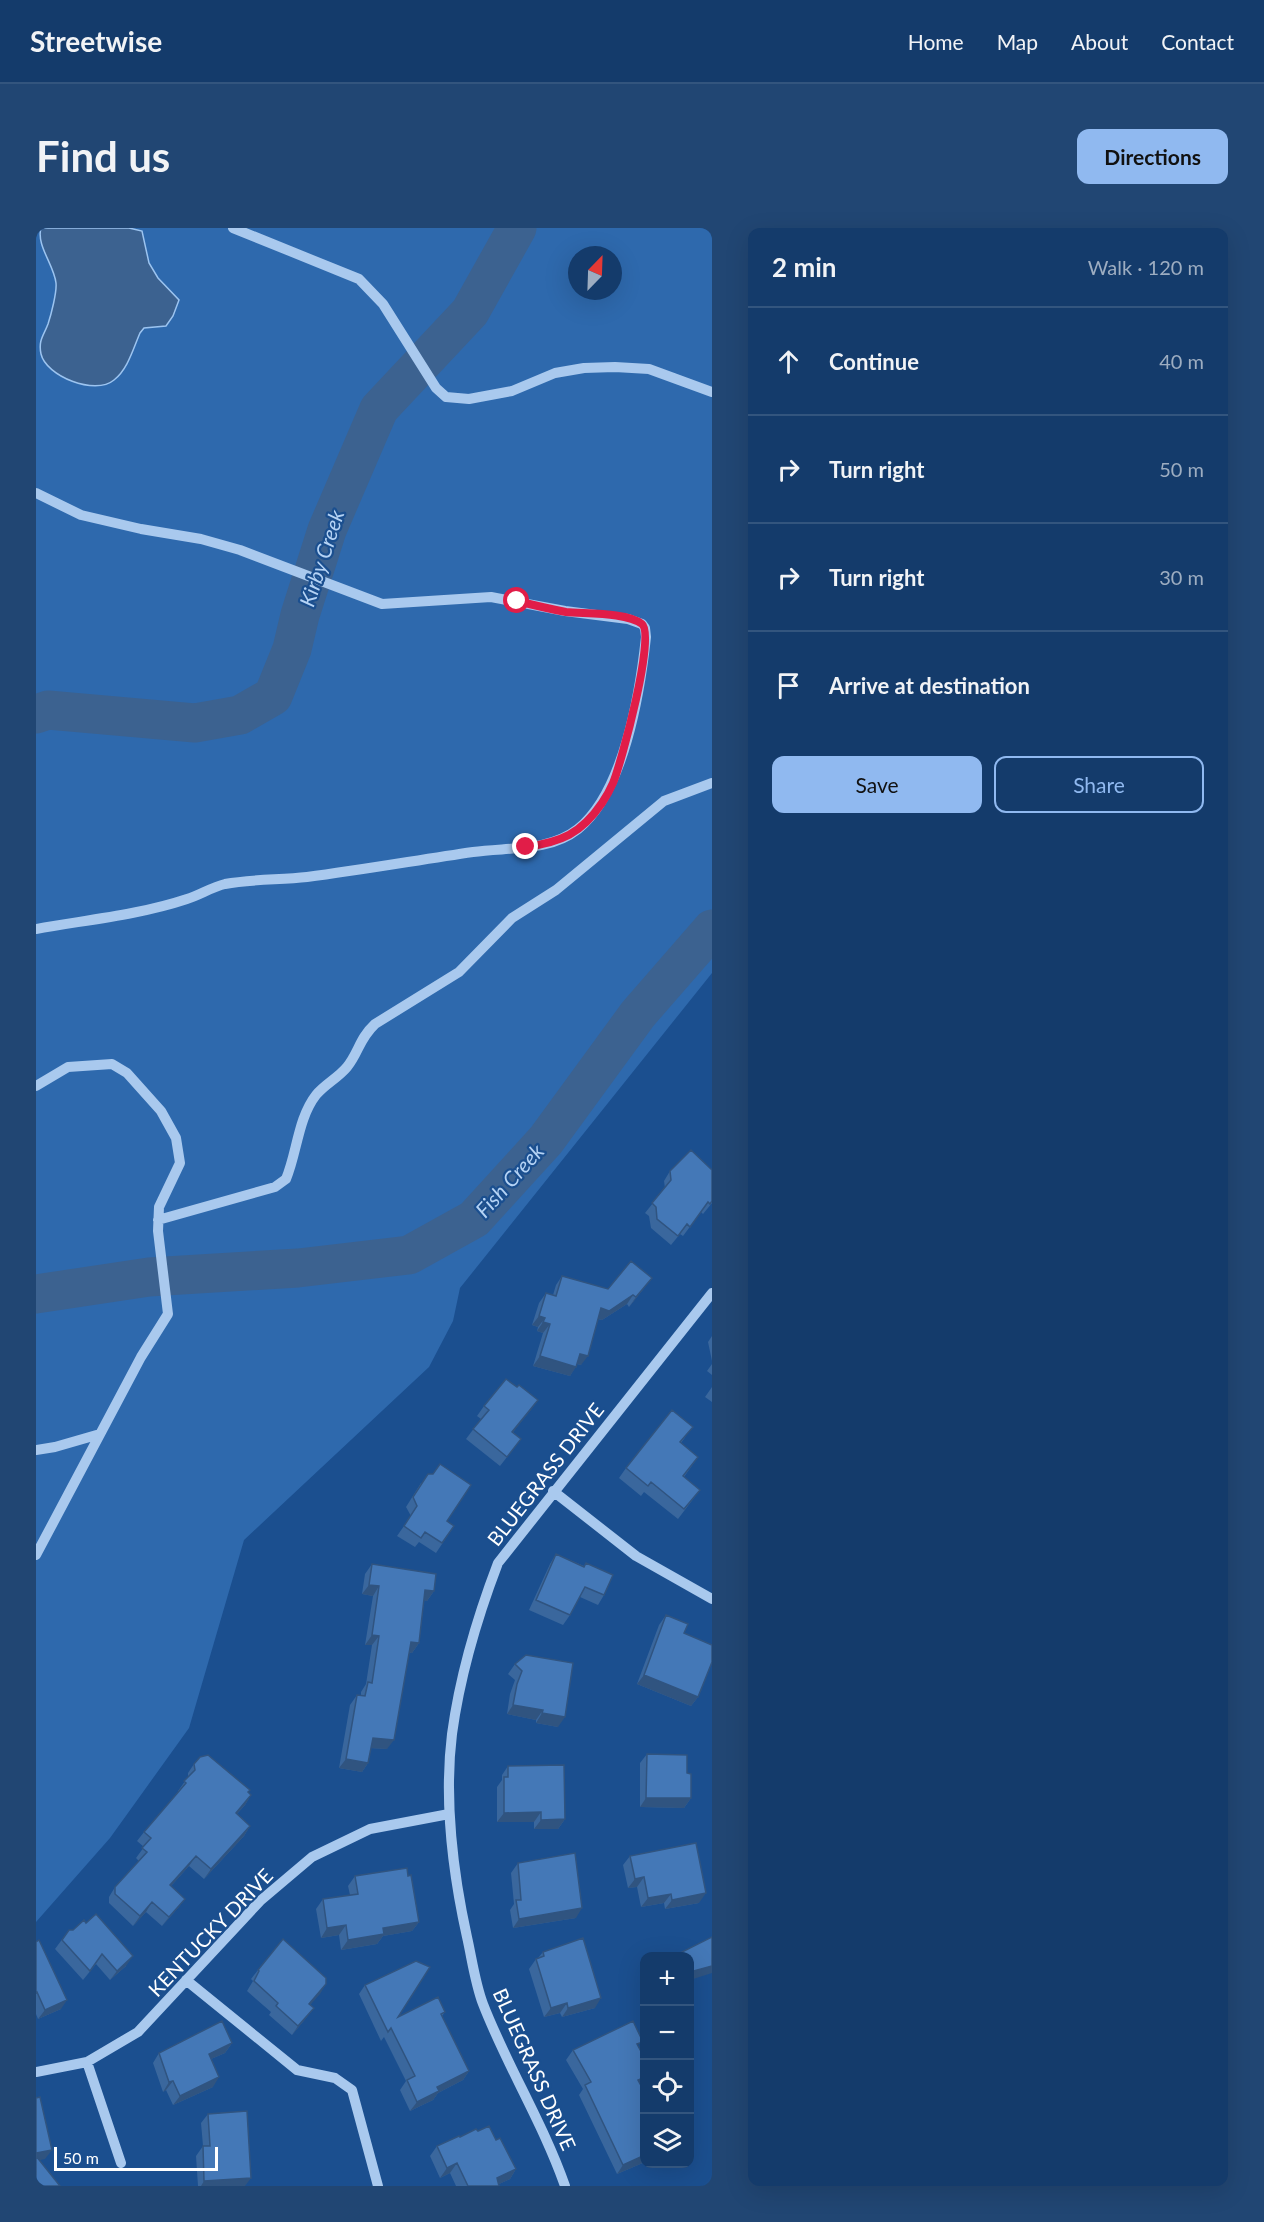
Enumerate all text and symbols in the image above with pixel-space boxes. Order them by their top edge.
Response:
text: Streetwise [30,24,162,58]
text: Home [908,29,964,54]
text: Map [997,29,1038,54]
text: About [1071,29,1128,54]
text: Contact [1161,29,1234,54]
button: Directions [1077,129,1228,184]
text: Find us [36,131,170,181]
north arrow [568,246,622,300]
text: 2 min [772,251,836,283]
text: Walk · 120 m [1088,255,1204,279]
icon: ahead [772,345,805,378]
text: Continue [829,348,919,375]
text: 40 m [1159,349,1204,373]
icon: right [772,453,805,486]
text: Turn right [829,456,924,483]
text: 50 m [1159,457,1204,481]
water label: Kirby Creek [294,506,349,609]
icon: right [772,561,805,594]
text: Turn right [829,564,924,591]
text: 30 m [1159,565,1204,589]
route start [503,587,529,613]
icon: arrive [772,669,805,702]
text: Arrive at destination [829,672,1030,699]
button: Save [772,756,982,813]
button: Share [994,756,1204,813]
route end [512,833,538,859]
water label: Fish Creek [470,1137,549,1222]
street label: BLUEGRASS DRIVE [482,1398,608,1550]
street label: KENTUCKY DRIVE [143,1863,277,2001]
map controls [640,1952,694,2168]
button: + [640,1952,694,2006]
street label: BLUEGRASS DRIVE [489,1984,581,2154]
button: − [640,2006,694,2060]
button: locate [640,2060,694,2114]
button: layers [640,2114,694,2168]
scale bar [54,2144,218,2172]
text: 50 m [63,2148,99,2167]

